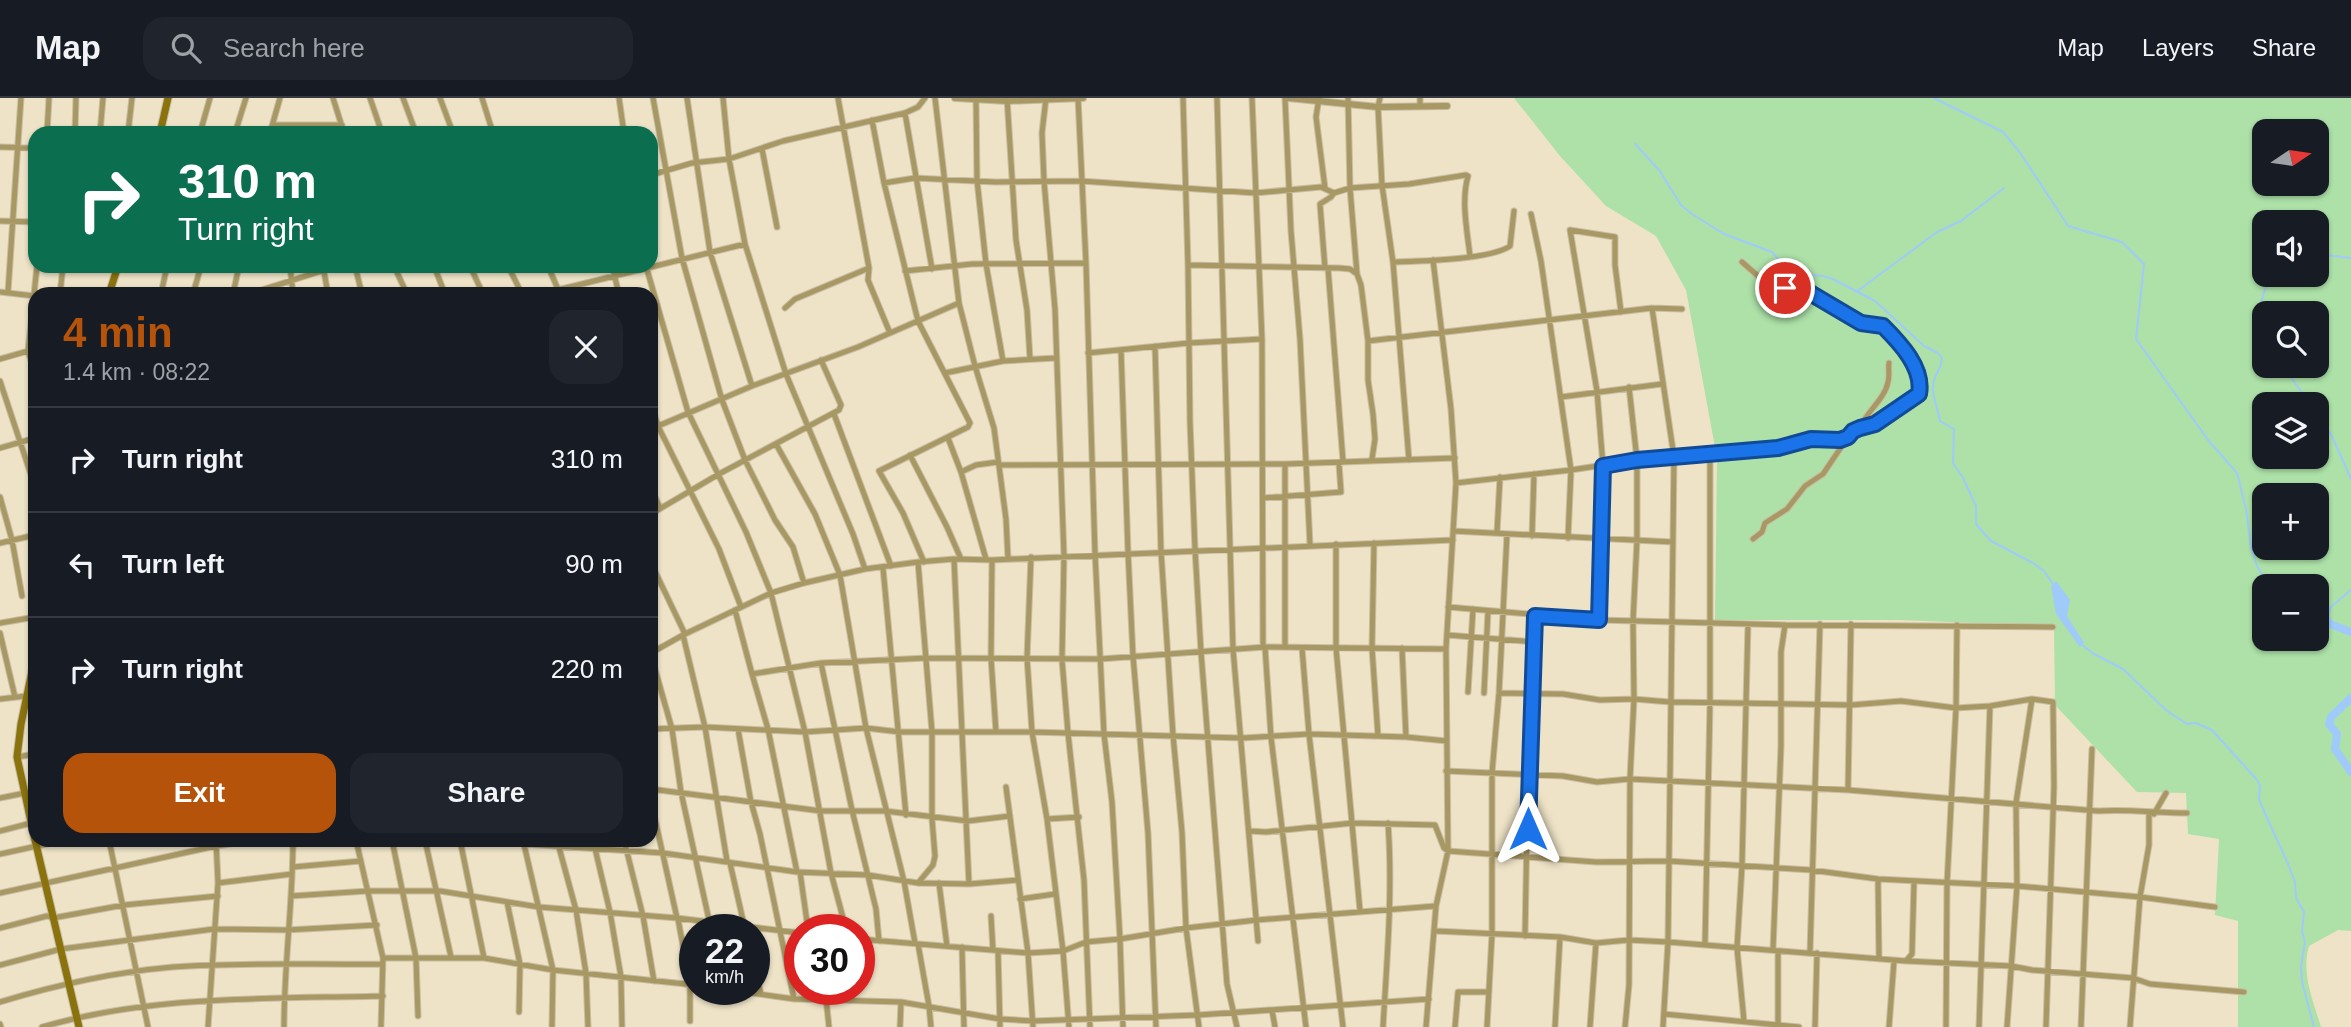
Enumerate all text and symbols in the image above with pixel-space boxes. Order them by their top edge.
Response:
search box [143,17,633,80]
text: Map [35,29,101,66]
icon: search [167,29,205,67]
text: Search here [223,33,365,63]
text: Map [2057,34,2104,61]
text: Layers [2142,34,2214,61]
text: Share [2252,34,2316,61]
north arrow [2252,119,2329,196]
map controls [2252,119,2329,651]
icon: right [63,154,154,245]
text: 310 m [178,154,317,208]
button: sound [2252,210,2329,287]
text: Turn right [178,211,314,247]
pin [1755,258,1815,318]
icon: arrive [1766,269,1804,307]
button: search [2252,301,2329,378]
text: 4 min [63,309,173,356]
button: close [549,310,623,384]
text: 1.4 km · 08:22 [63,359,210,385]
button: layers [2252,392,2329,469]
icon: right [63,441,101,479]
text: Turn right [122,444,243,474]
text: 310 m [551,444,623,474]
button: + [2252,483,2329,560]
icon: left [63,546,101,584]
text: Turn left [122,549,224,579]
text: 90 m [565,549,623,579]
button: − [2252,574,2329,651]
icon: right [63,651,101,689]
text: Turn right [122,654,243,684]
text: 220 m [551,654,623,684]
button: Exit [63,753,336,833]
button: Share [350,753,623,833]
position arrow [1491,792,1565,866]
speed limit sign: 30 [784,914,875,1005]
text: 22 [705,931,744,970]
text: km/h [705,967,744,987]

